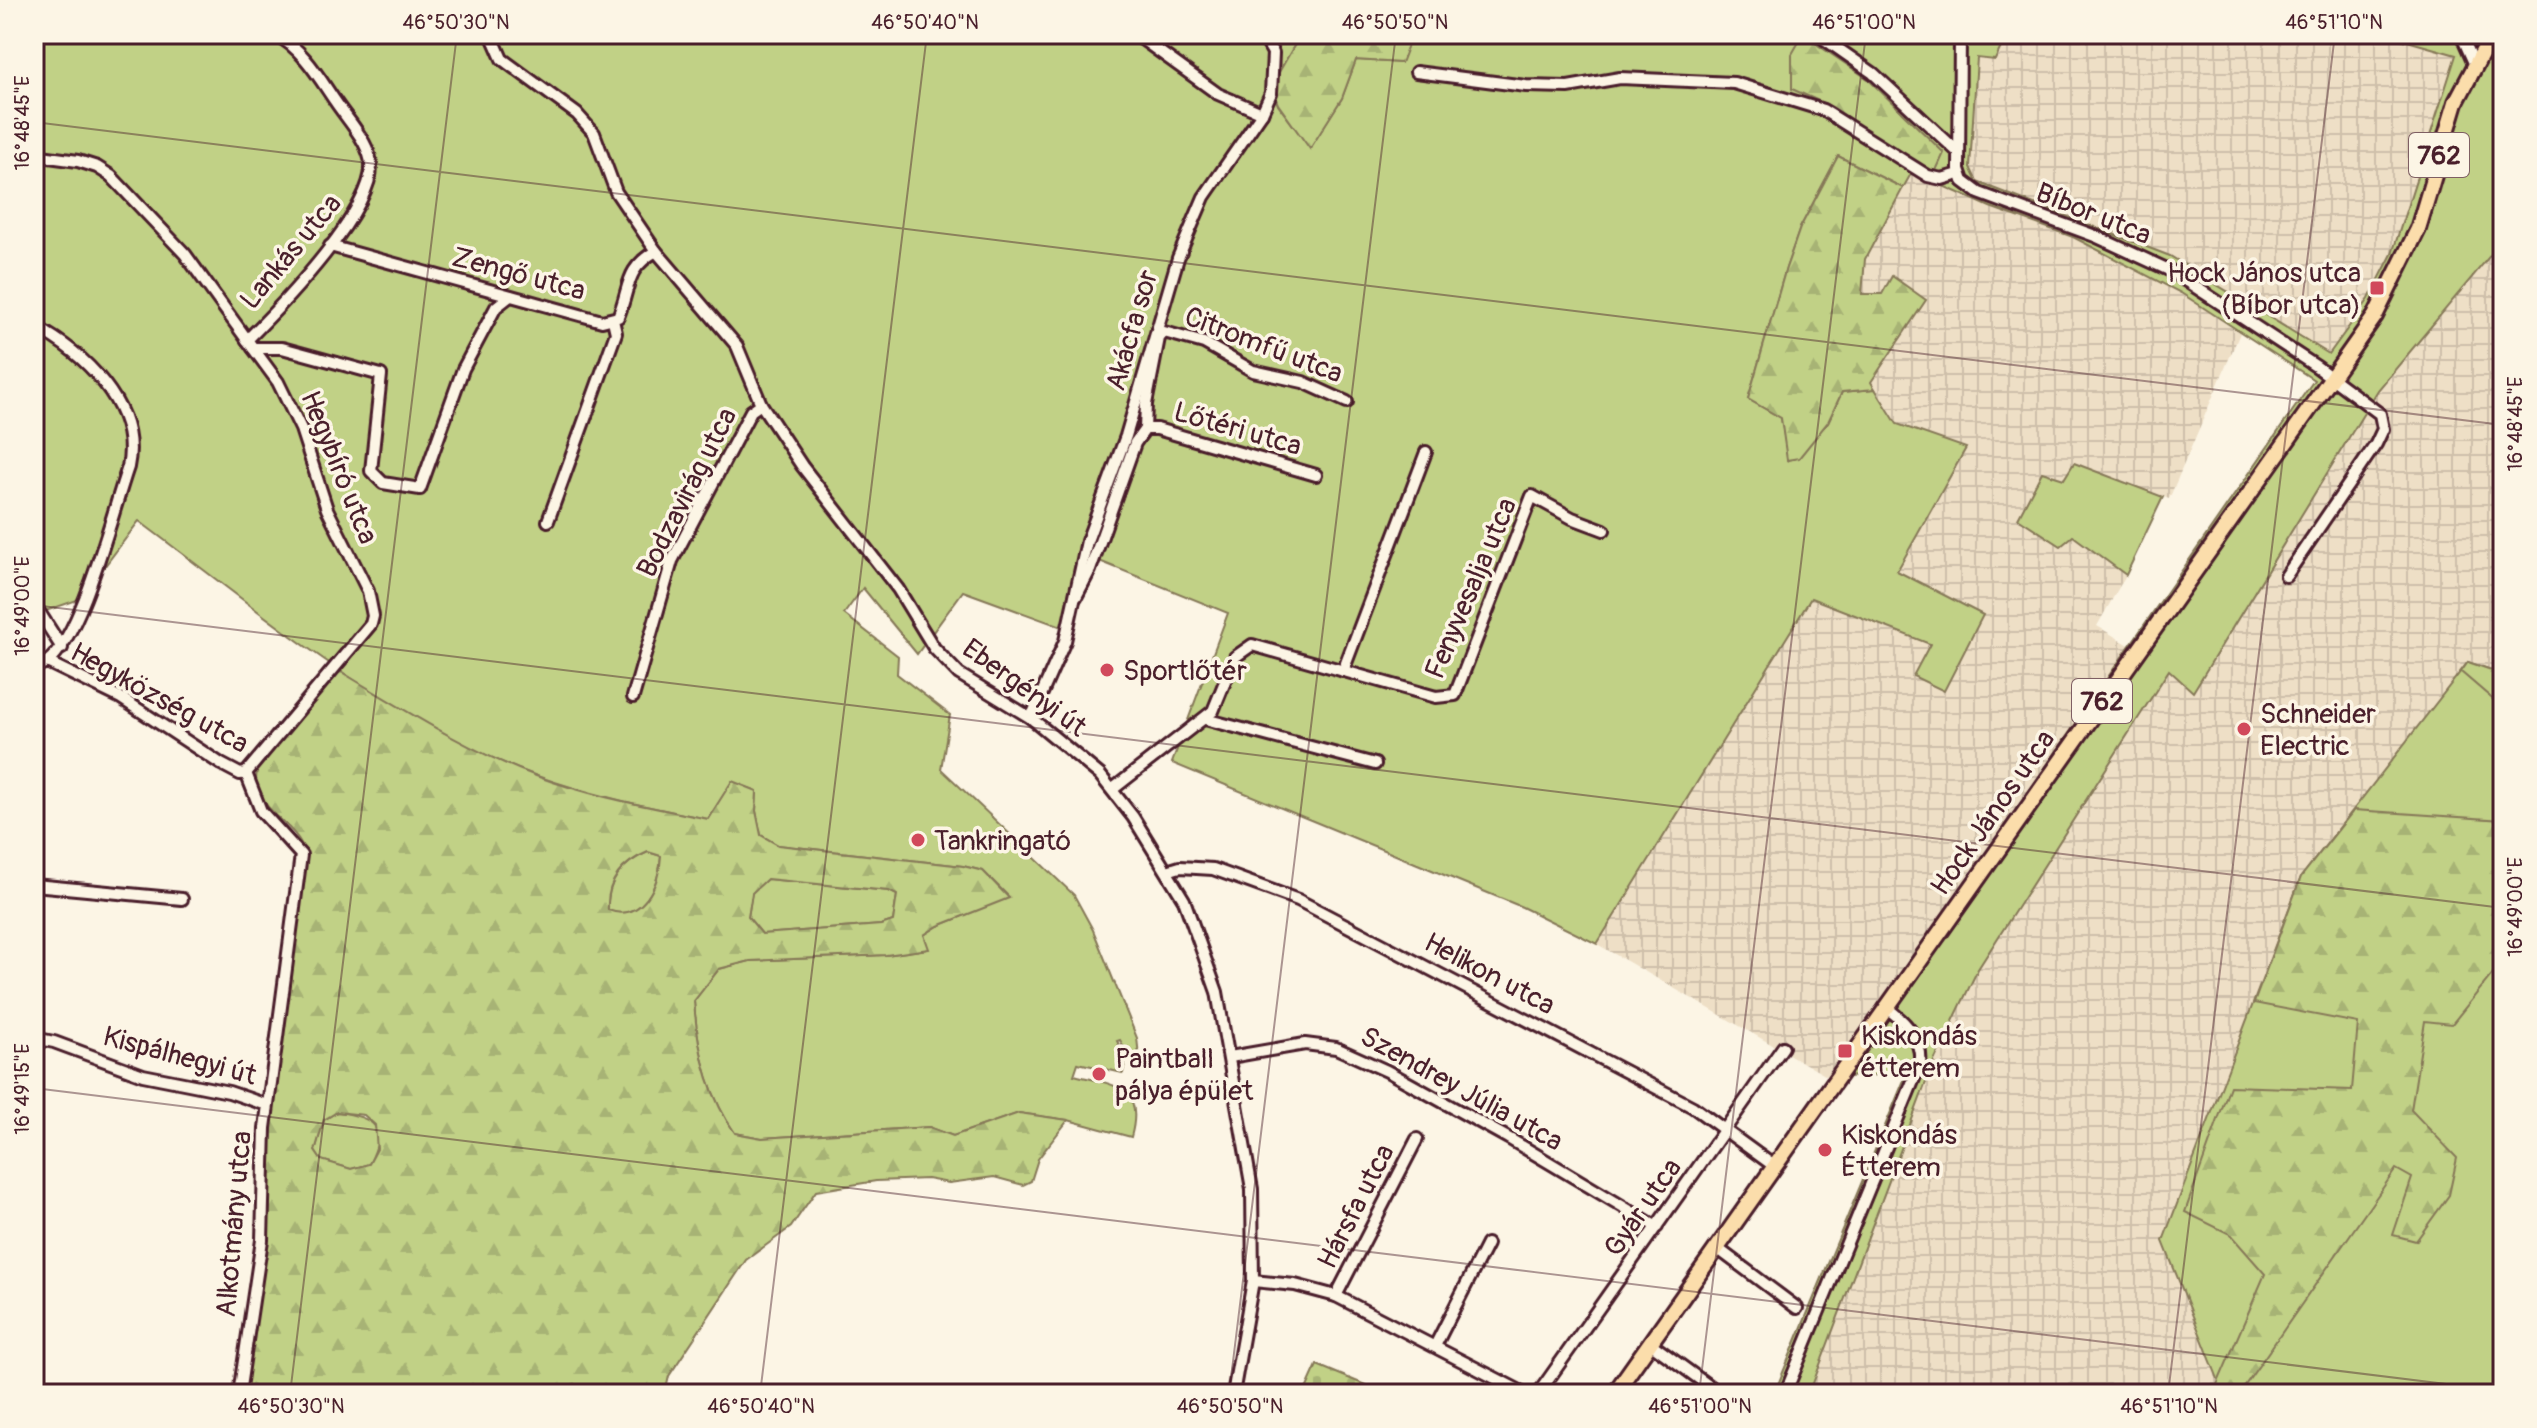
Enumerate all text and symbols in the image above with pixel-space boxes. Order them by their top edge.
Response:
text: 46°50'30"N [403,10,509,35]
text: 46°50'40"N [871,10,979,35]
text: 46°50'50"N [1342,10,1448,35]
text: 46°51'00"N [1812,10,1916,35]
text: 46°51'10"N [2285,10,2383,35]
text: 16°48'45"E [10,76,35,170]
road number: 762 [2409,133,2469,177]
street label: Bíbor utca [2031,175,2156,253]
street label: Lankás utca [233,187,349,317]
street label: Zengő utca [448,240,589,309]
place label: Hock János utca (Bíbor utca) [2167,256,2361,323]
street label: Akácfa sor [1099,266,1166,395]
marker: Hock János utca (Bíbor utca) [2368,279,2386,297]
street label: Citromfű utca [1179,299,1348,392]
text: 16°48'45"E [2503,377,2528,471]
street label: Hegybíró utca [292,386,385,549]
street label: Lőtéri utca [1170,395,1305,464]
street label: Bodzavirág utca [630,402,745,583]
street label: Fenyvesalja utca [1418,493,1525,684]
text: 16°49'00"E [10,556,35,656]
street label: Ebergényi út [955,631,1094,745]
street label: Hegyközség utca [64,635,254,762]
place label: Sportlőtér [1123,654,1247,689]
marker: Sportlőtér [1098,661,1116,679]
road number: 762 [2072,679,2132,723]
place label: Schneider Electric [2260,697,2376,764]
marker: Schneider Electric [2235,720,2253,738]
street label: Hock János utca [1923,723,2063,902]
place label: Tankringató [934,824,1071,859]
marker: Tankringató [909,831,927,849]
text: 16°49'00"E [2503,857,2528,957]
street label: Helikon utca [1418,925,1561,1023]
street label: Kispálhegyi út [99,1019,261,1094]
street label: Szendrey Júlia utca [1354,1019,1569,1159]
place label: Kiskondás étterem [1861,1019,1977,1086]
place label: Paintball pálya épület [1115,1042,1254,1109]
marker: Kiskondás étterem [1836,1042,1854,1060]
text: 16°49'15"E [10,1043,35,1135]
marker: Paintball pálya épület [1090,1065,1108,1083]
place label: Kiskondás Étterem [1841,1118,1957,1185]
street label: Alkotmány utca [209,1130,260,1319]
street label: Hársfa utca [1310,1138,1403,1275]
marker: Kiskondás Étterem [1816,1141,1834,1159]
street label: Gyár utca [1597,1152,1690,1264]
text: 46°50'30"N [238,1394,344,1419]
text: 46°50'40"N [707,1394,815,1419]
text: 46°50'50"N [1177,1394,1283,1419]
text: 46°51'00"N [1648,1394,1752,1419]
text: 46°51'10"N [2120,1394,2218,1419]

